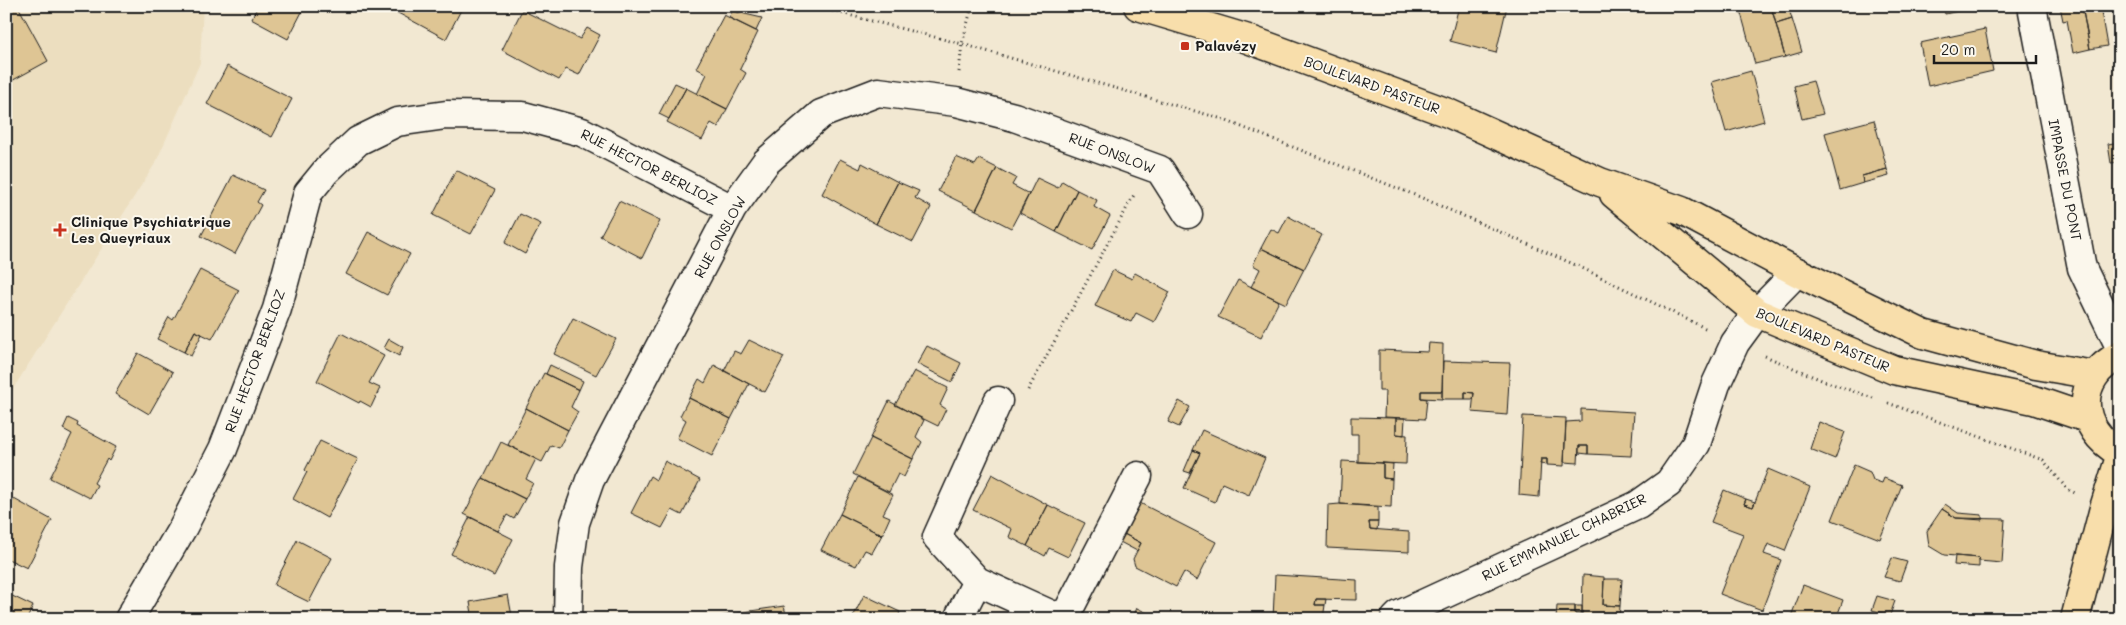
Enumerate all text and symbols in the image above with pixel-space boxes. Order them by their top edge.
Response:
scale bar [1934,32,2036,64]
place label: Palavézy [1195,36,1257,55]
text: 20 m [1941,39,1975,59]
marker: Palavézy [1179,40,1191,52]
street label: BOULEVARD PASTEUR [1302,51,1443,118]
street label: IMPASSE DU PONT [2044,117,2087,243]
street label: RUE HECTOR BERLIOZ [578,124,721,209]
street label: RUE ONSLOW [1066,127,1158,178]
street label: RUE ONSLOW [689,192,750,281]
place label: Clinique Psychiatrique Les Queyriaux [71,212,231,247]
marker: Clinique Psychiatrique Les Queyriaux [53,223,67,237]
street label: RUE HECTOR BERLIOZ [220,287,289,435]
street label: BOULEVARD PASTEUR [1754,303,1893,376]
street label: RUE EMMANUEL CHABRIER [1478,488,1649,585]

